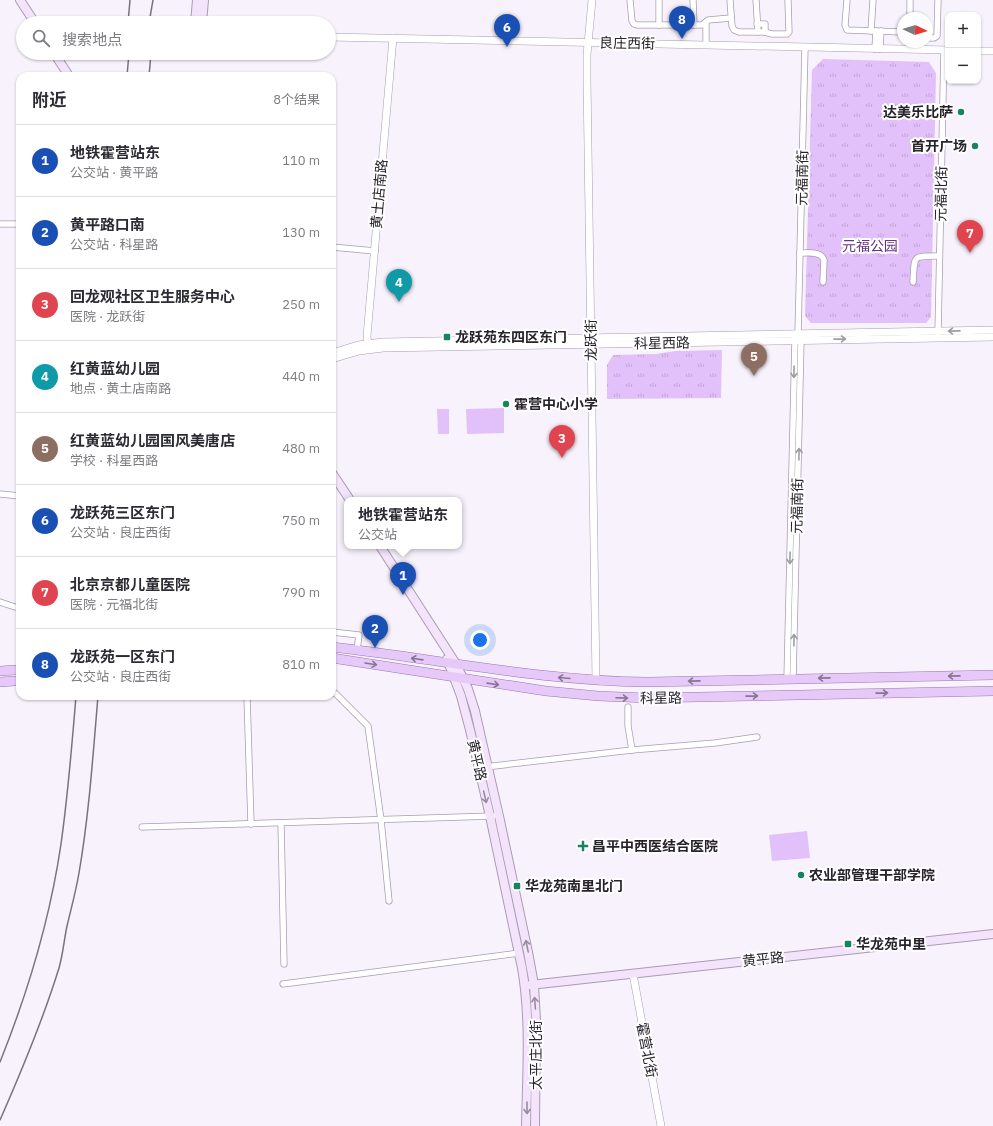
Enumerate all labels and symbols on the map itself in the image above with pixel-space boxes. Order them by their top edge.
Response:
pin: 8 [669,6,695,39]
north arrow [897,12,933,48]
pin: 6 [494,14,520,47]
street label: 良庄西街 [599,34,655,52]
place label: 达美乐比萨 [883,103,953,121]
marker: 达美乐比萨 [956,107,966,117]
place label: 首开广场 [911,137,967,155]
marker: 首开广场 [970,141,980,151]
street label: 元福南街 [793,150,811,206]
street label: 黄土店南路 [367,158,391,230]
street label: 元福北街 [932,166,950,222]
pin: 7 [957,220,983,253]
park label: 元福公园 [842,237,898,255]
pin: 4 [386,269,412,302]
street label: 龙跃街 [582,319,600,361]
one-way arrow [948,327,961,334]
place label: 龙跃苑东四区东门 [455,328,567,346]
marker: 龙跃苑东四区东门 [442,332,452,342]
street label: 科星西路 [634,334,690,352]
one-way arrow [833,336,846,343]
pin: 5 [741,343,767,376]
one-way arrow [790,365,798,378]
place label: 霍营中心小学 [514,395,598,413]
marker: 霍营中心小学 [501,399,511,409]
pin: 3 [549,425,575,458]
one-way arrow [795,448,802,461]
street label: 元福南街 [788,478,806,534]
one-way arrow [786,551,794,564]
pin: 1 [390,562,416,595]
pin: 2 [362,615,388,648]
your location [470,630,490,650]
one-way arrow [790,634,798,647]
one-way arrow [411,655,424,663]
one-way arrow [364,660,377,668]
one-way arrow [948,672,961,680]
one-way arrow [558,674,571,681]
one-way arrow [818,675,831,682]
one-way arrow [688,677,701,685]
one-way arrow [486,680,499,688]
street label: 科星路 [640,689,682,707]
one-way arrow [875,689,888,697]
one-way arrow [745,692,758,700]
one-way arrow [615,694,628,701]
street label: 黄平路 [464,738,490,782]
one-way arrow [482,790,490,803]
place label: 昌平中西医结合医院 [592,837,718,855]
marker: 昌平中西医结合医院 [577,840,589,852]
place label: 农业部管理干部学院 [809,866,935,884]
marker: 农业部管理干部学院 [796,870,806,880]
place label: 华龙苑南里北门 [525,877,623,895]
marker: 华龙苑南里北门 [512,881,522,891]
place label: 华龙苑中里 [856,935,926,953]
marker: 华龙苑中里 [843,939,853,949]
one-way arrow [522,940,530,953]
street label: 黄平路 [741,948,785,970]
one-way arrow [532,997,539,1010]
street label: 太平庄北街 [527,1020,545,1090]
street label: 霍营北街 [633,1021,661,1079]
one-way arrow [523,1101,531,1114]

